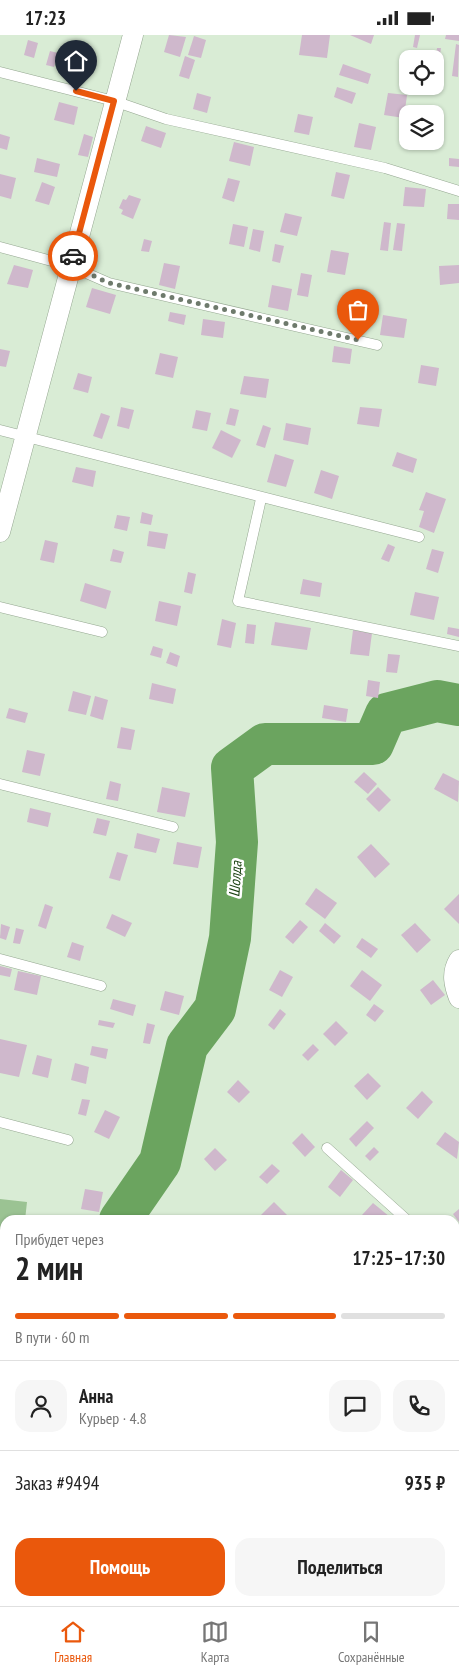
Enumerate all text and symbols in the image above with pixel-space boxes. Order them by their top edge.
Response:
text: 17:23 [25,6,66,30]
pin [55,40,97,91]
icon: home [62,47,90,75]
map controls [399,50,444,150]
button: locate [399,50,444,95]
button: layers [399,105,444,150]
courier [48,231,98,281]
icon: car [59,242,87,270]
pin [337,289,379,340]
icon: bag [344,296,372,324]
water label: Шолда [224,860,246,897]
text: Прибудет через [15,1229,104,1249]
text: 17:25–17:30 [352,1246,445,1270]
text: 2 мин [15,1247,83,1289]
text: В пути · 60 m [15,1327,89,1347]
button: person [15,1380,67,1432]
button: chat [329,1380,381,1432]
button: phone [393,1380,445,1432]
text: Анна [79,1384,113,1408]
text: Курьер · 4.8 [79,1408,147,1428]
text: Заказ #9494 [15,1471,99,1495]
text: 935 ₽ [405,1471,445,1495]
button: Помощь [15,1538,225,1596]
button: Поделиться [235,1538,445,1596]
tab: Главная [54,1618,92,1666]
tab: Карта [201,1618,229,1666]
tab: Сохранённые [338,1618,405,1666]

